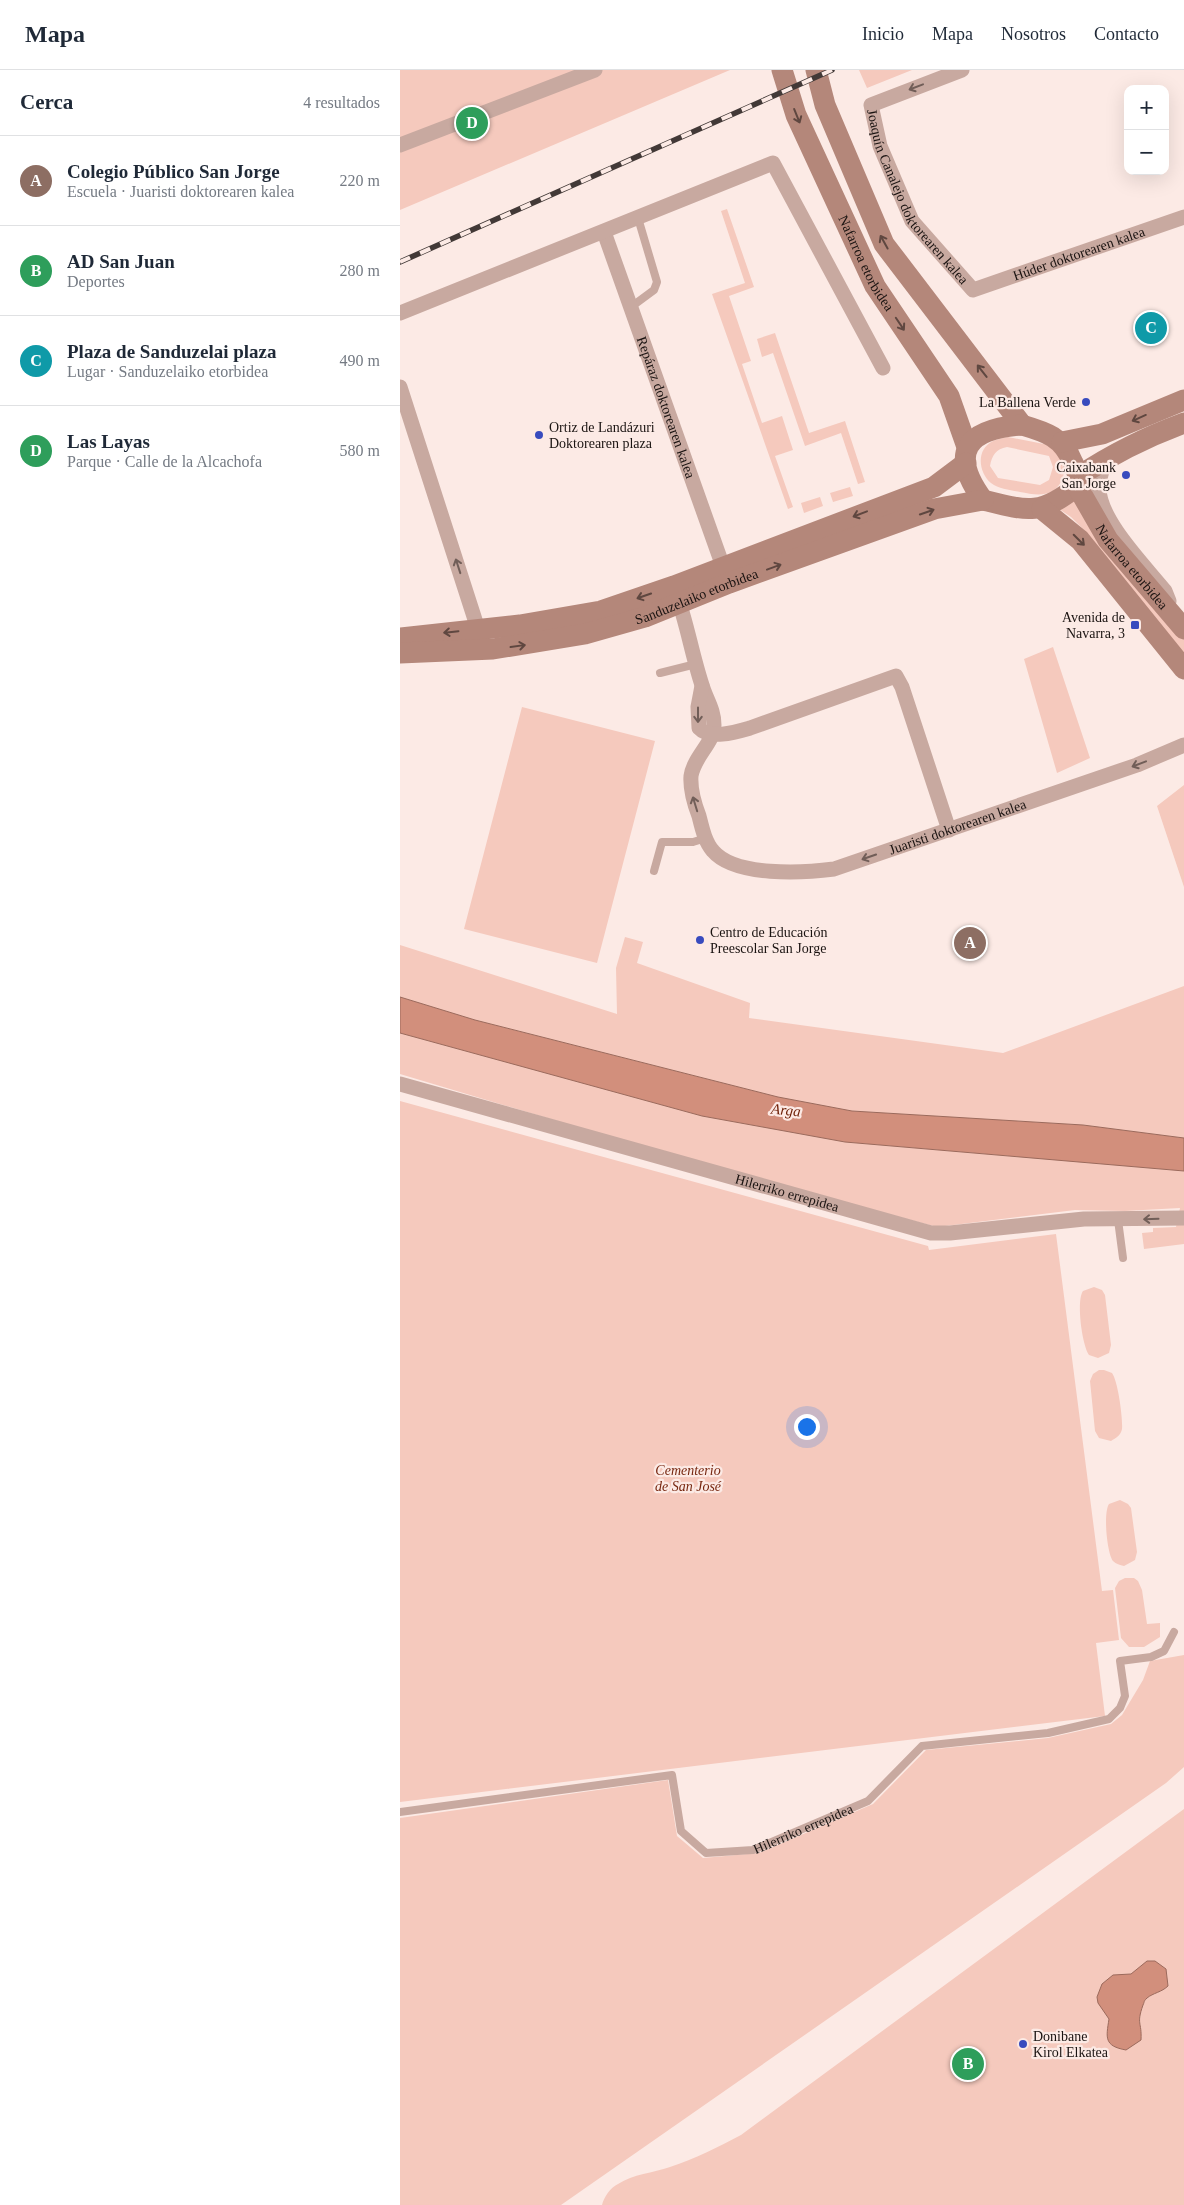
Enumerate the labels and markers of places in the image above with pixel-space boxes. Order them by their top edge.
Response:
pin: D [456,104,488,142]
pin: C [1135,309,1167,347]
place label: La Ballena Verde [979,395,1076,410]
marker: La Ballena Verde [1080,396,1092,408]
place label: Ortiz de Landázuri Doktorearen plaza [549,420,655,451]
marker: Ortiz de Landázuri Doktorearen plaza [533,429,545,441]
place label: Caixabank San Jorge [1056,460,1116,491]
marker: Caixabank San Jorge [1120,469,1132,481]
place label: Avenida de Navarra, 3 [1062,610,1125,641]
marker: Avenida de Navarra, 3 [1129,619,1141,631]
pin: A [954,924,986,962]
place label: Centro de Educación Preescolar San Jorge [710,925,827,956]
marker: Centro de Educación Preescolar San Jorge [694,934,706,946]
place label: Donibane Kirol Elkatea [1033,2029,1109,2060]
marker: Donibane Kirol Elkatea [1017,2038,1029,2050]
pin: B [952,2045,984,2083]

